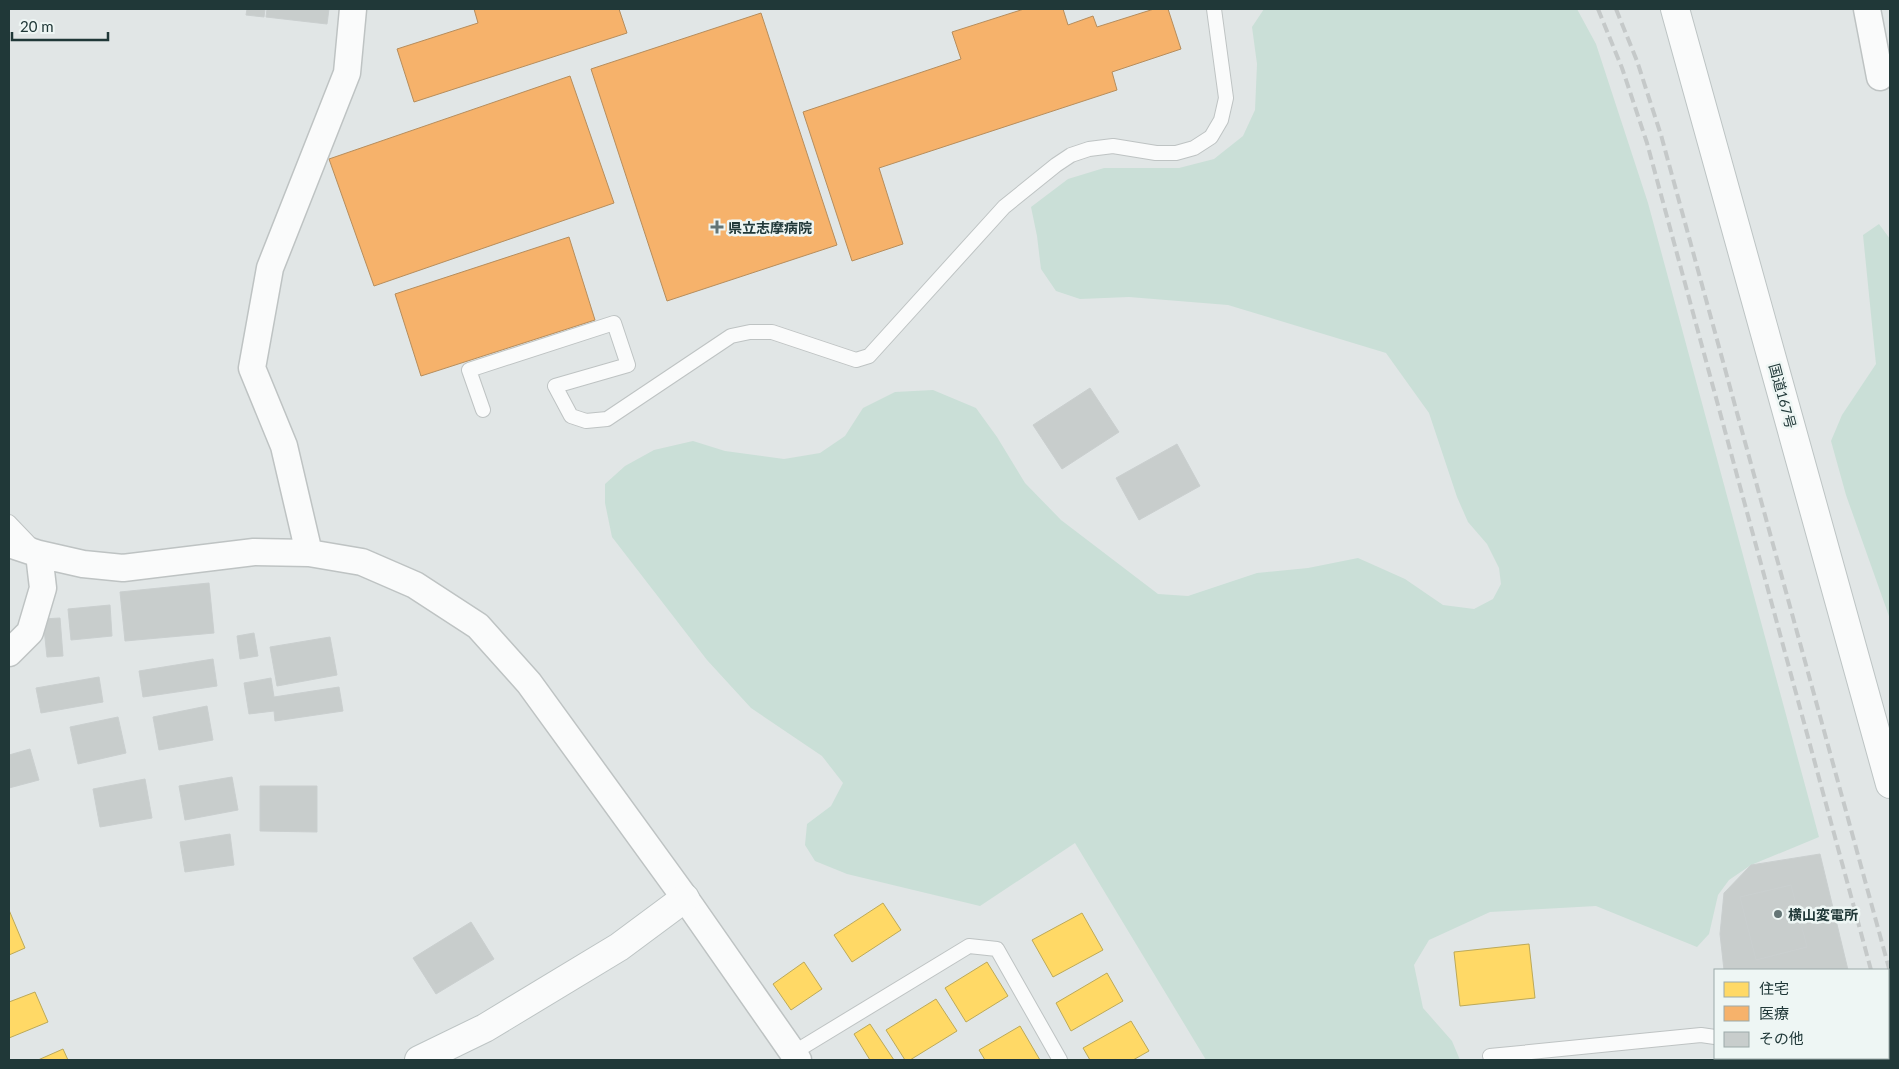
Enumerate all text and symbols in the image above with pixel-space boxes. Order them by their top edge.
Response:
scale bar [12,10,109,42]
text: 20 m [20,17,54,35]
place label: 県立志摩病院 [728,219,812,236]
marker: 県立志摩病院 [710,220,724,234]
street label: 国道167号 [1766,362,1800,430]
place label: 横山変電所 [1788,906,1858,923]
marker: 横山変電所 [1772,908,1784,920]
legend [1714,969,1889,1059]
text: 住宅 [1759,979,1789,997]
text: 医療 [1759,1004,1789,1022]
text: その他 [1759,1029,1804,1047]

